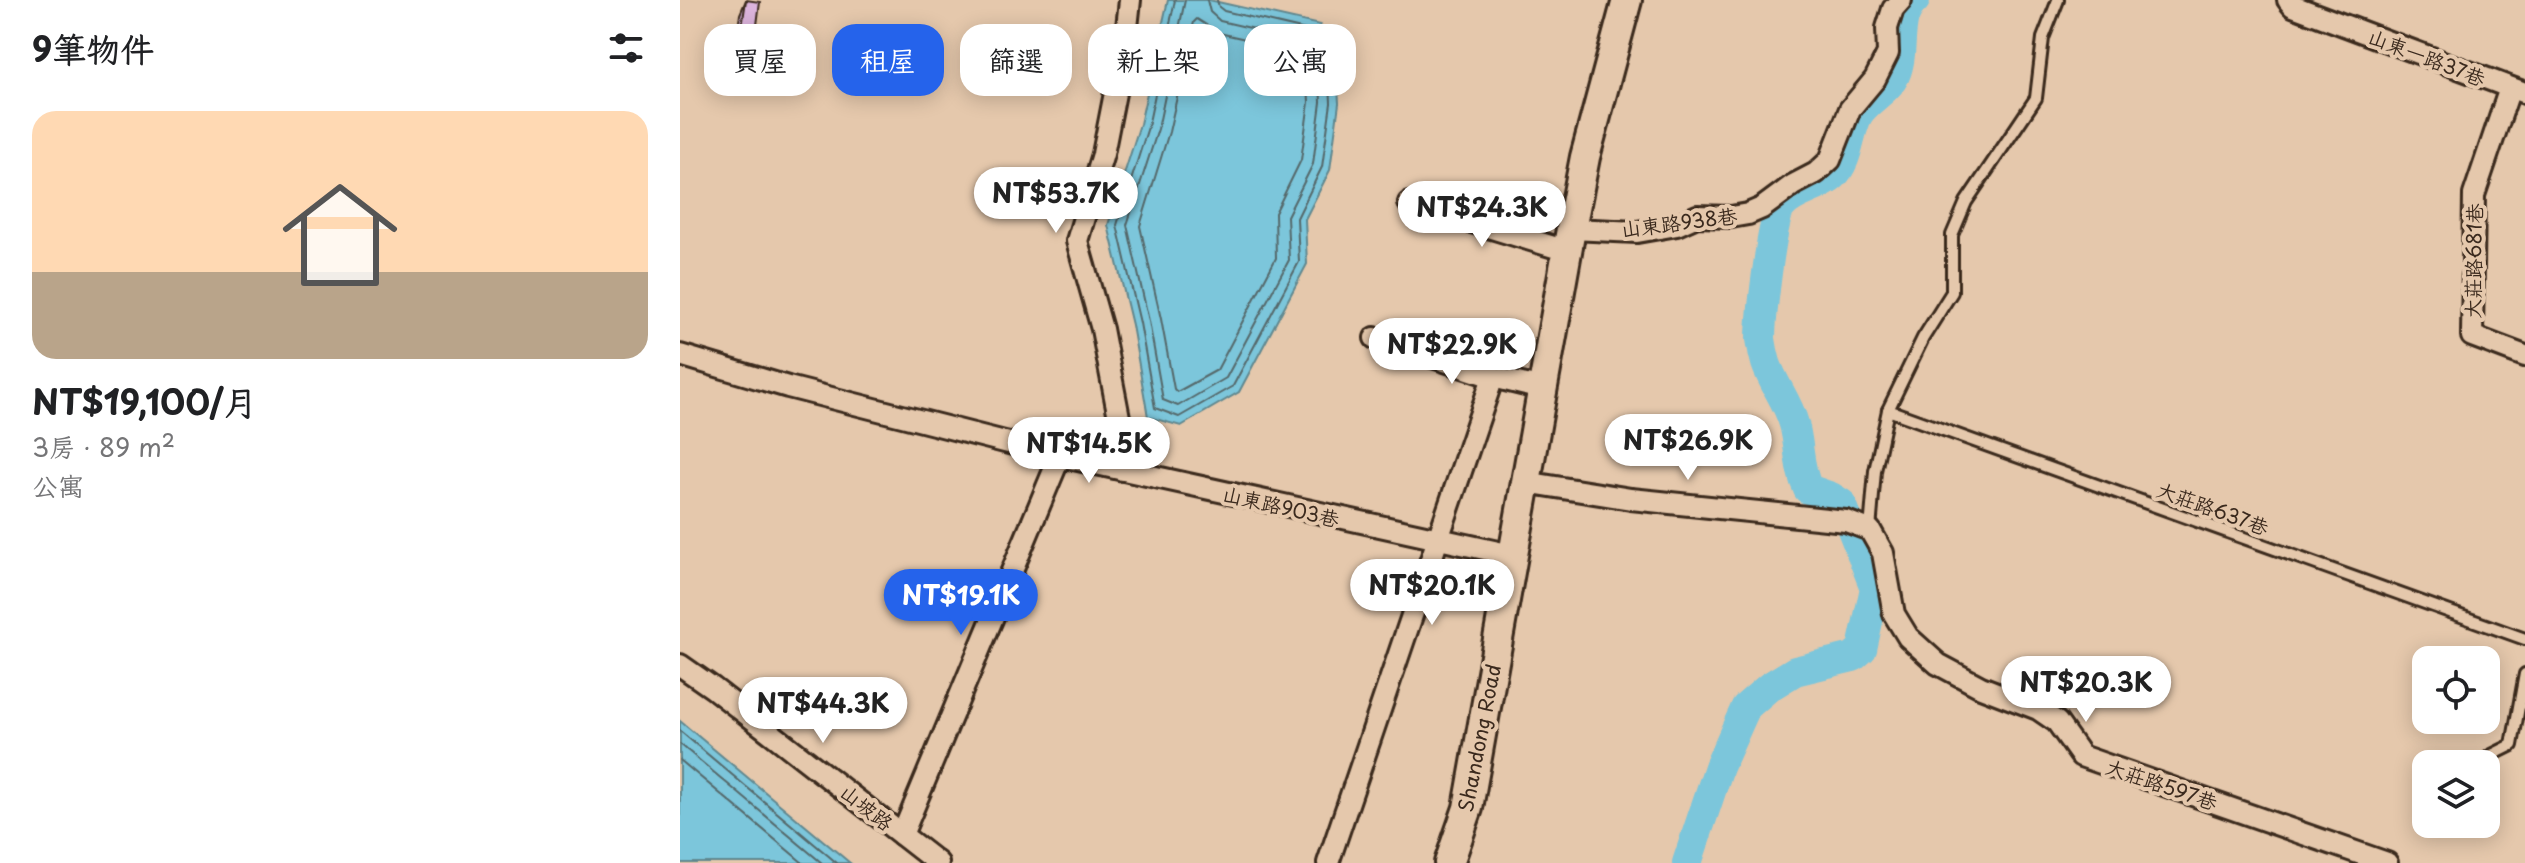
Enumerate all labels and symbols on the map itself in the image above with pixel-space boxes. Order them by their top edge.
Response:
street label: 山東一路37巷 [2364,21,2491,93]
pin: NT$53.7K [973,167,1139,235]
pin: NT$24.3K [1399,181,1565,249]
street label: 山東路938巷 [1619,200,1740,244]
street label: 大莊路681巷 [2457,202,2489,319]
pin: NT$22.9K [1369,318,1535,386]
pin: NT$26.9K [1605,414,1771,482]
pin: NT$14.5K [1006,417,1172,485]
street label: 大莊路637巷 [2153,474,2274,542]
street label: 山東路903巷 [1220,478,1343,534]
pin: NT$20.1K [1349,559,1515,627]
pin: NT$19.1K [878,569,1044,637]
pin: NT$20.3K [2003,656,2169,724]
street label: Shandong Road [1450,661,1508,815]
pin: NT$44.3K [740,677,906,745]
street label: 大莊路597巷 [2102,751,2223,817]
street label: 山坡路 [834,777,901,838]

